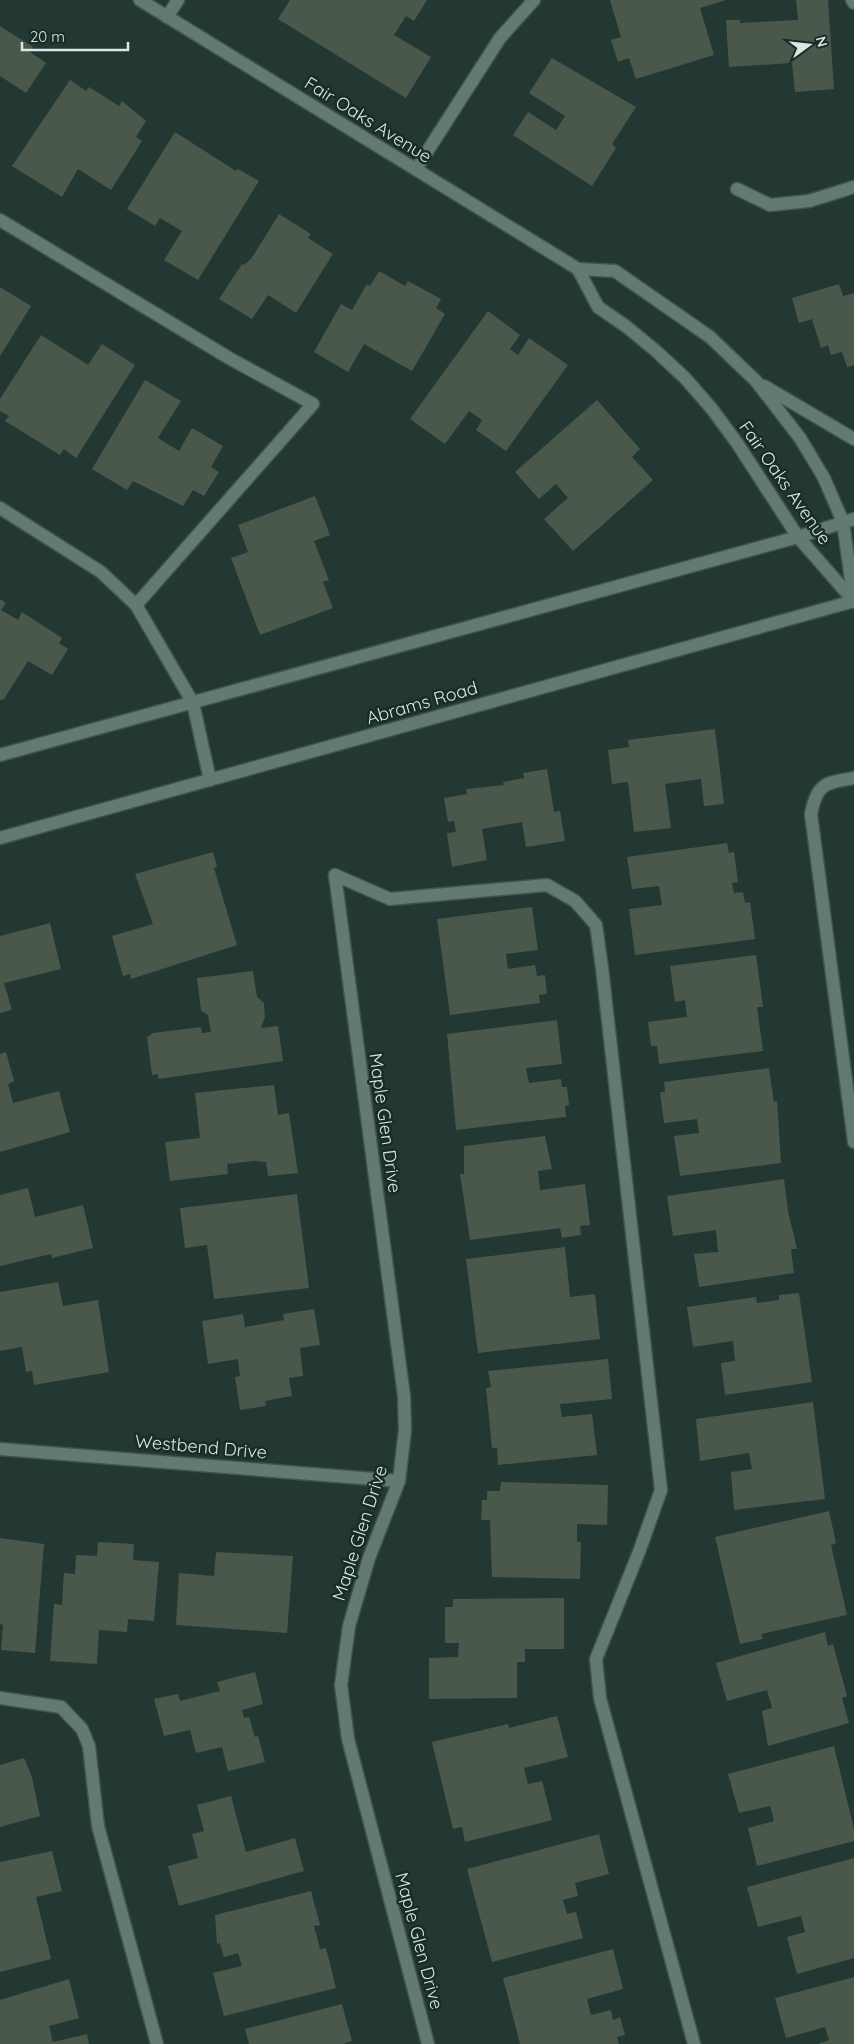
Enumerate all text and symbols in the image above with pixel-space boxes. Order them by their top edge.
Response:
scale bar [22,20,129,52]
north arrow [784,20,834,70]
text: 20 m [30,27,65,46]
text: N [812,34,832,49]
street label: Fair Oaks Avenue [300,71,436,168]
street label: Fair Oaks Avenue [734,416,837,549]
street label: Abrams Road [364,676,480,729]
street label: Maple Glen Drive [364,1052,407,1194]
street label: Westbend Drive [134,1429,268,1464]
street label: Maple Glen Drive [327,1462,392,1603]
street label: Maple Glen Drive [390,1870,449,2012]

